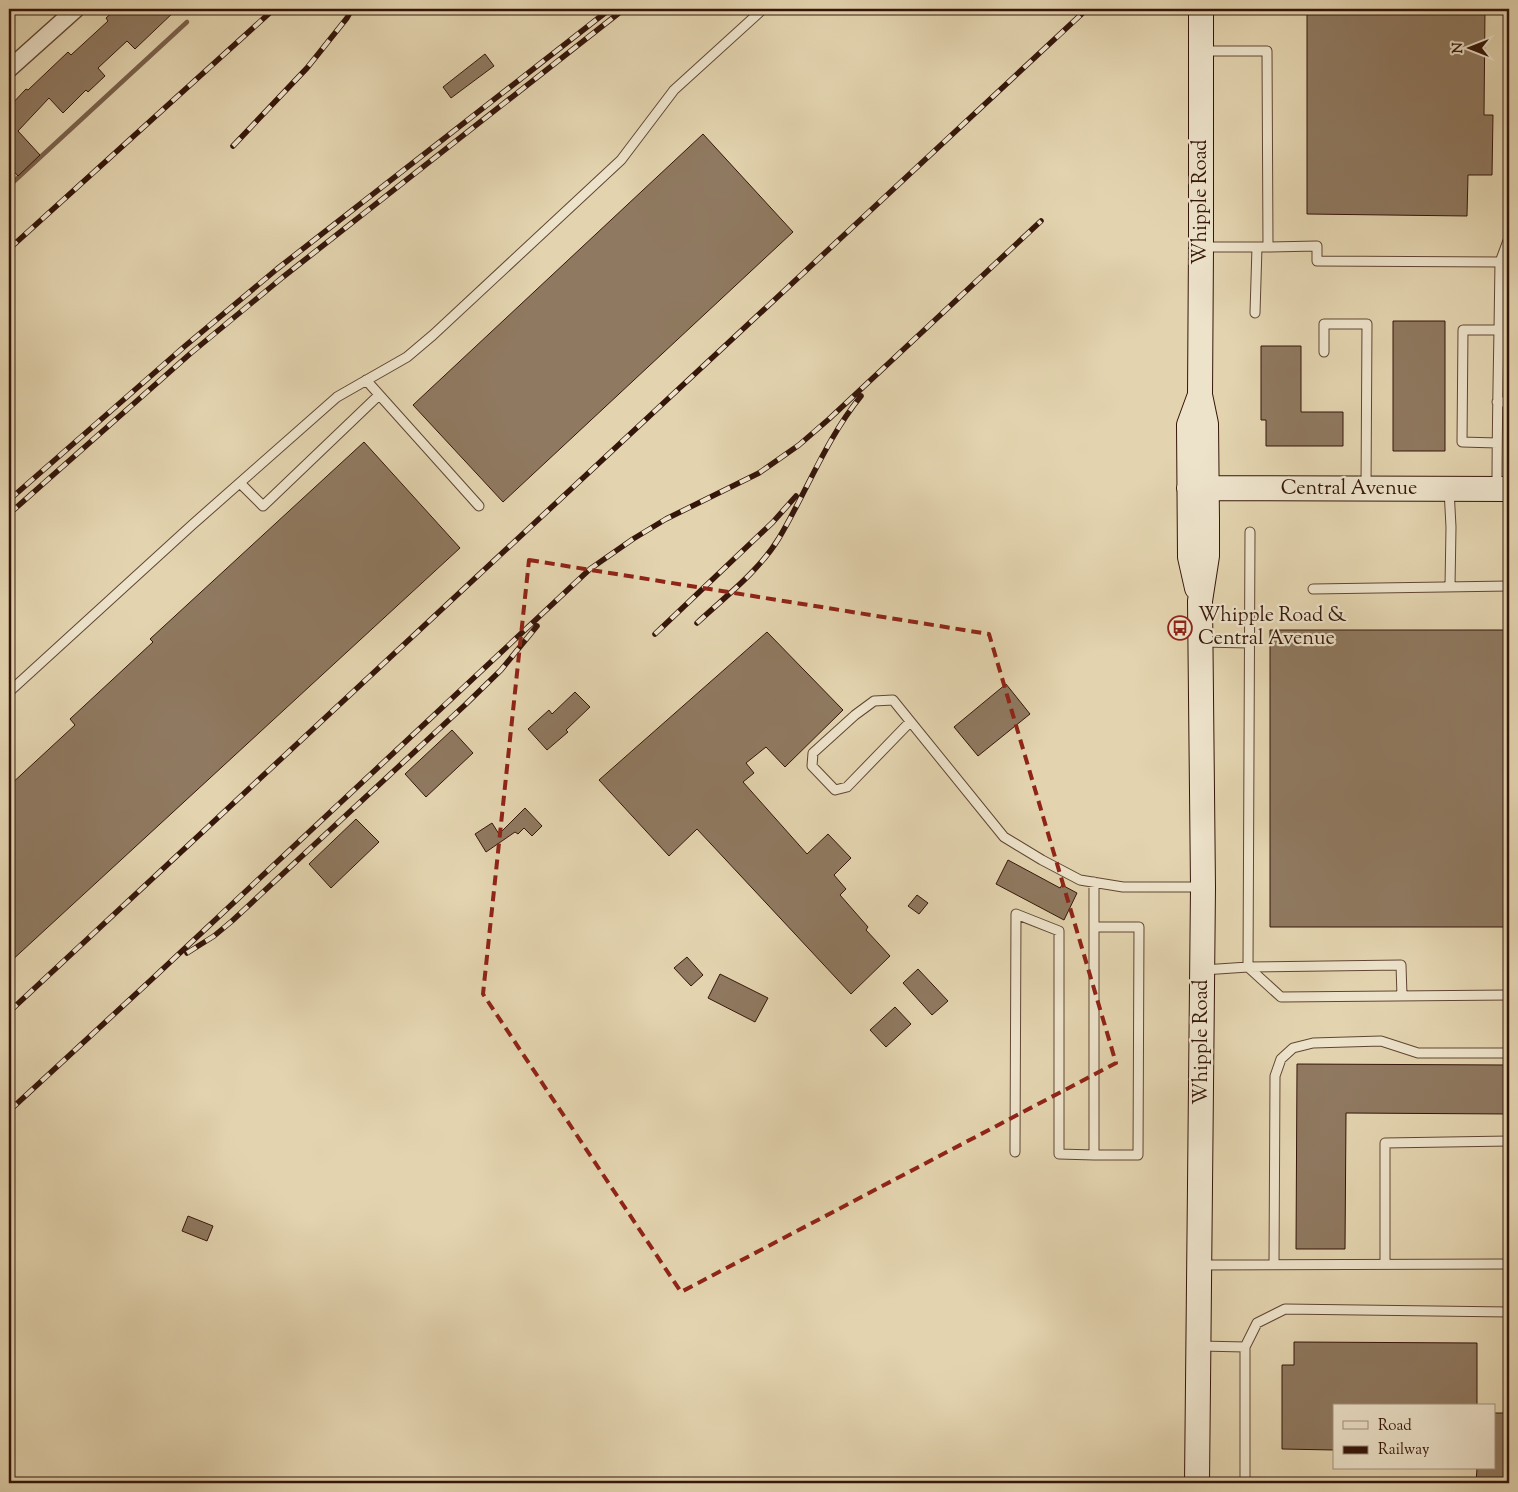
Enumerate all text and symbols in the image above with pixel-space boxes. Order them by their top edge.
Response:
north arrow [1446,22,1496,72]
text: N [1449,42,1469,54]
street label: Whipple Road [1187,139,1216,265]
street label: Central Avenue [1281,475,1417,504]
place label: Whipple Road & Central Avenue [1198,602,1347,654]
bus stop icon: Whipple Road & Central Avenue [1167,615,1193,641]
street label: Whipple Road [1188,979,1217,1105]
legend [1333,1404,1496,1470]
text: Road [1378,1416,1412,1437]
text: Railway [1378,1440,1430,1461]

